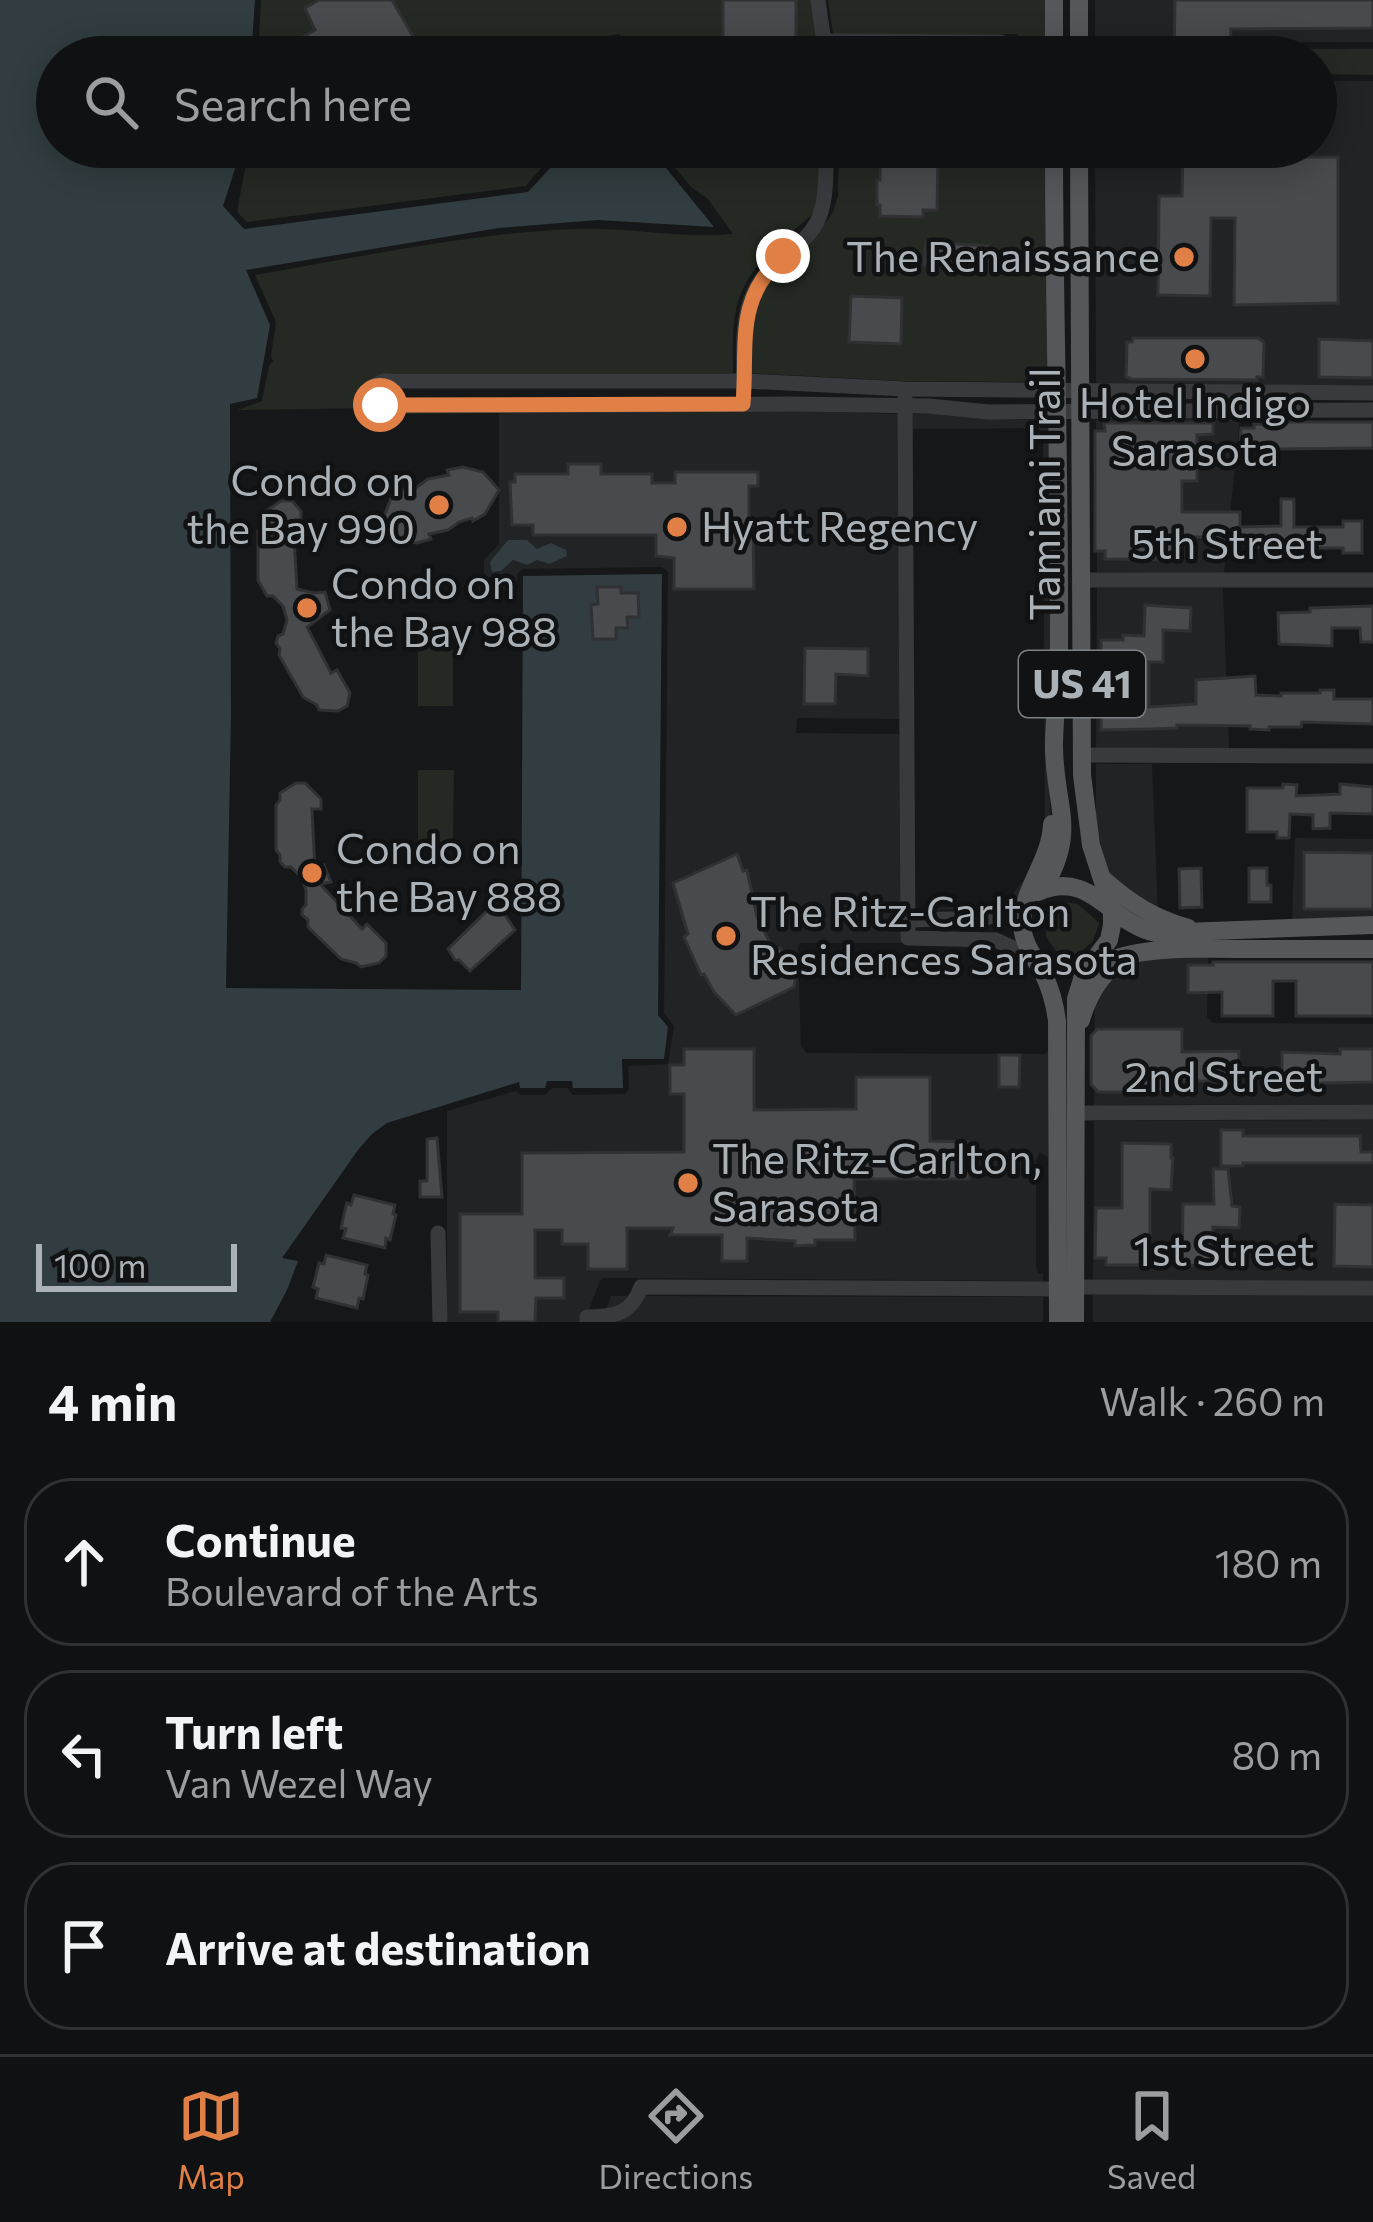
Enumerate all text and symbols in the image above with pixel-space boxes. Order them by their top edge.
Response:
search box [36,36,1337,168]
icon: search [78,69,144,135]
text: Search here [174,75,412,130]
route end [756,229,810,283]
place label: The Renaissance [846,229,1160,281]
marker: The Renaissance [1171,244,1197,270]
marker: Hotel Indigo Sarasota [1182,346,1208,372]
street label: Tamiami Trail [1017,367,1069,621]
place label: Hotel Indigo Sarasota [1079,375,1311,475]
route start [353,378,407,432]
place label: Condo on the Bay 990 [187,453,415,553]
marker: Condo on the Bay 990 [426,492,452,518]
place label: Hyatt Regency [701,499,978,551]
marker: Hyatt Regency [664,514,690,540]
street label: 5th Street [1131,516,1323,568]
place label: Condo on the Bay 988 [331,556,557,656]
marker: Condo on the Bay 988 [294,595,320,621]
road number: US 41 [1019,651,1145,717]
place label: Condo on the Bay 888 [336,821,562,921]
marker: Condo on the Bay 888 [299,860,325,886]
place label: The Ritz-Carlton Residences Sarasota [750,884,1137,984]
marker: The Ritz-Carlton Residences Sarasota [713,923,739,949]
street label: 2nd Street [1125,1049,1323,1101]
place label: The Ritz-Carlton, Sarasota [712,1131,1042,1231]
marker: The Ritz-Carlton, Sarasota [675,1170,701,1196]
street label: 1st Street [1134,1223,1314,1275]
scale bar [36,1238,237,1291]
text: 100 m [54,1244,146,1285]
text: 4 min [48,1369,177,1432]
text: Walk · 260 m [1100,1376,1325,1424]
text: Continue [165,1511,356,1566]
icon: ahead [51,1529,117,1595]
text: 180 m [1215,1538,1322,1586]
text: Boulevard of the Arts [165,1566,539,1614]
text: Turn left [165,1703,343,1758]
icon: left [51,1721,117,1787]
text: 80 m [1231,1730,1322,1778]
text: Van Wezel Way [165,1758,433,1806]
icon: arrive [51,1913,117,1979]
text: Arrive at destination [165,1919,591,1974]
tab: Map [177,2083,245,2196]
tab: Directions [599,2083,753,2196]
tab: Saved [1107,2083,1196,2196]

